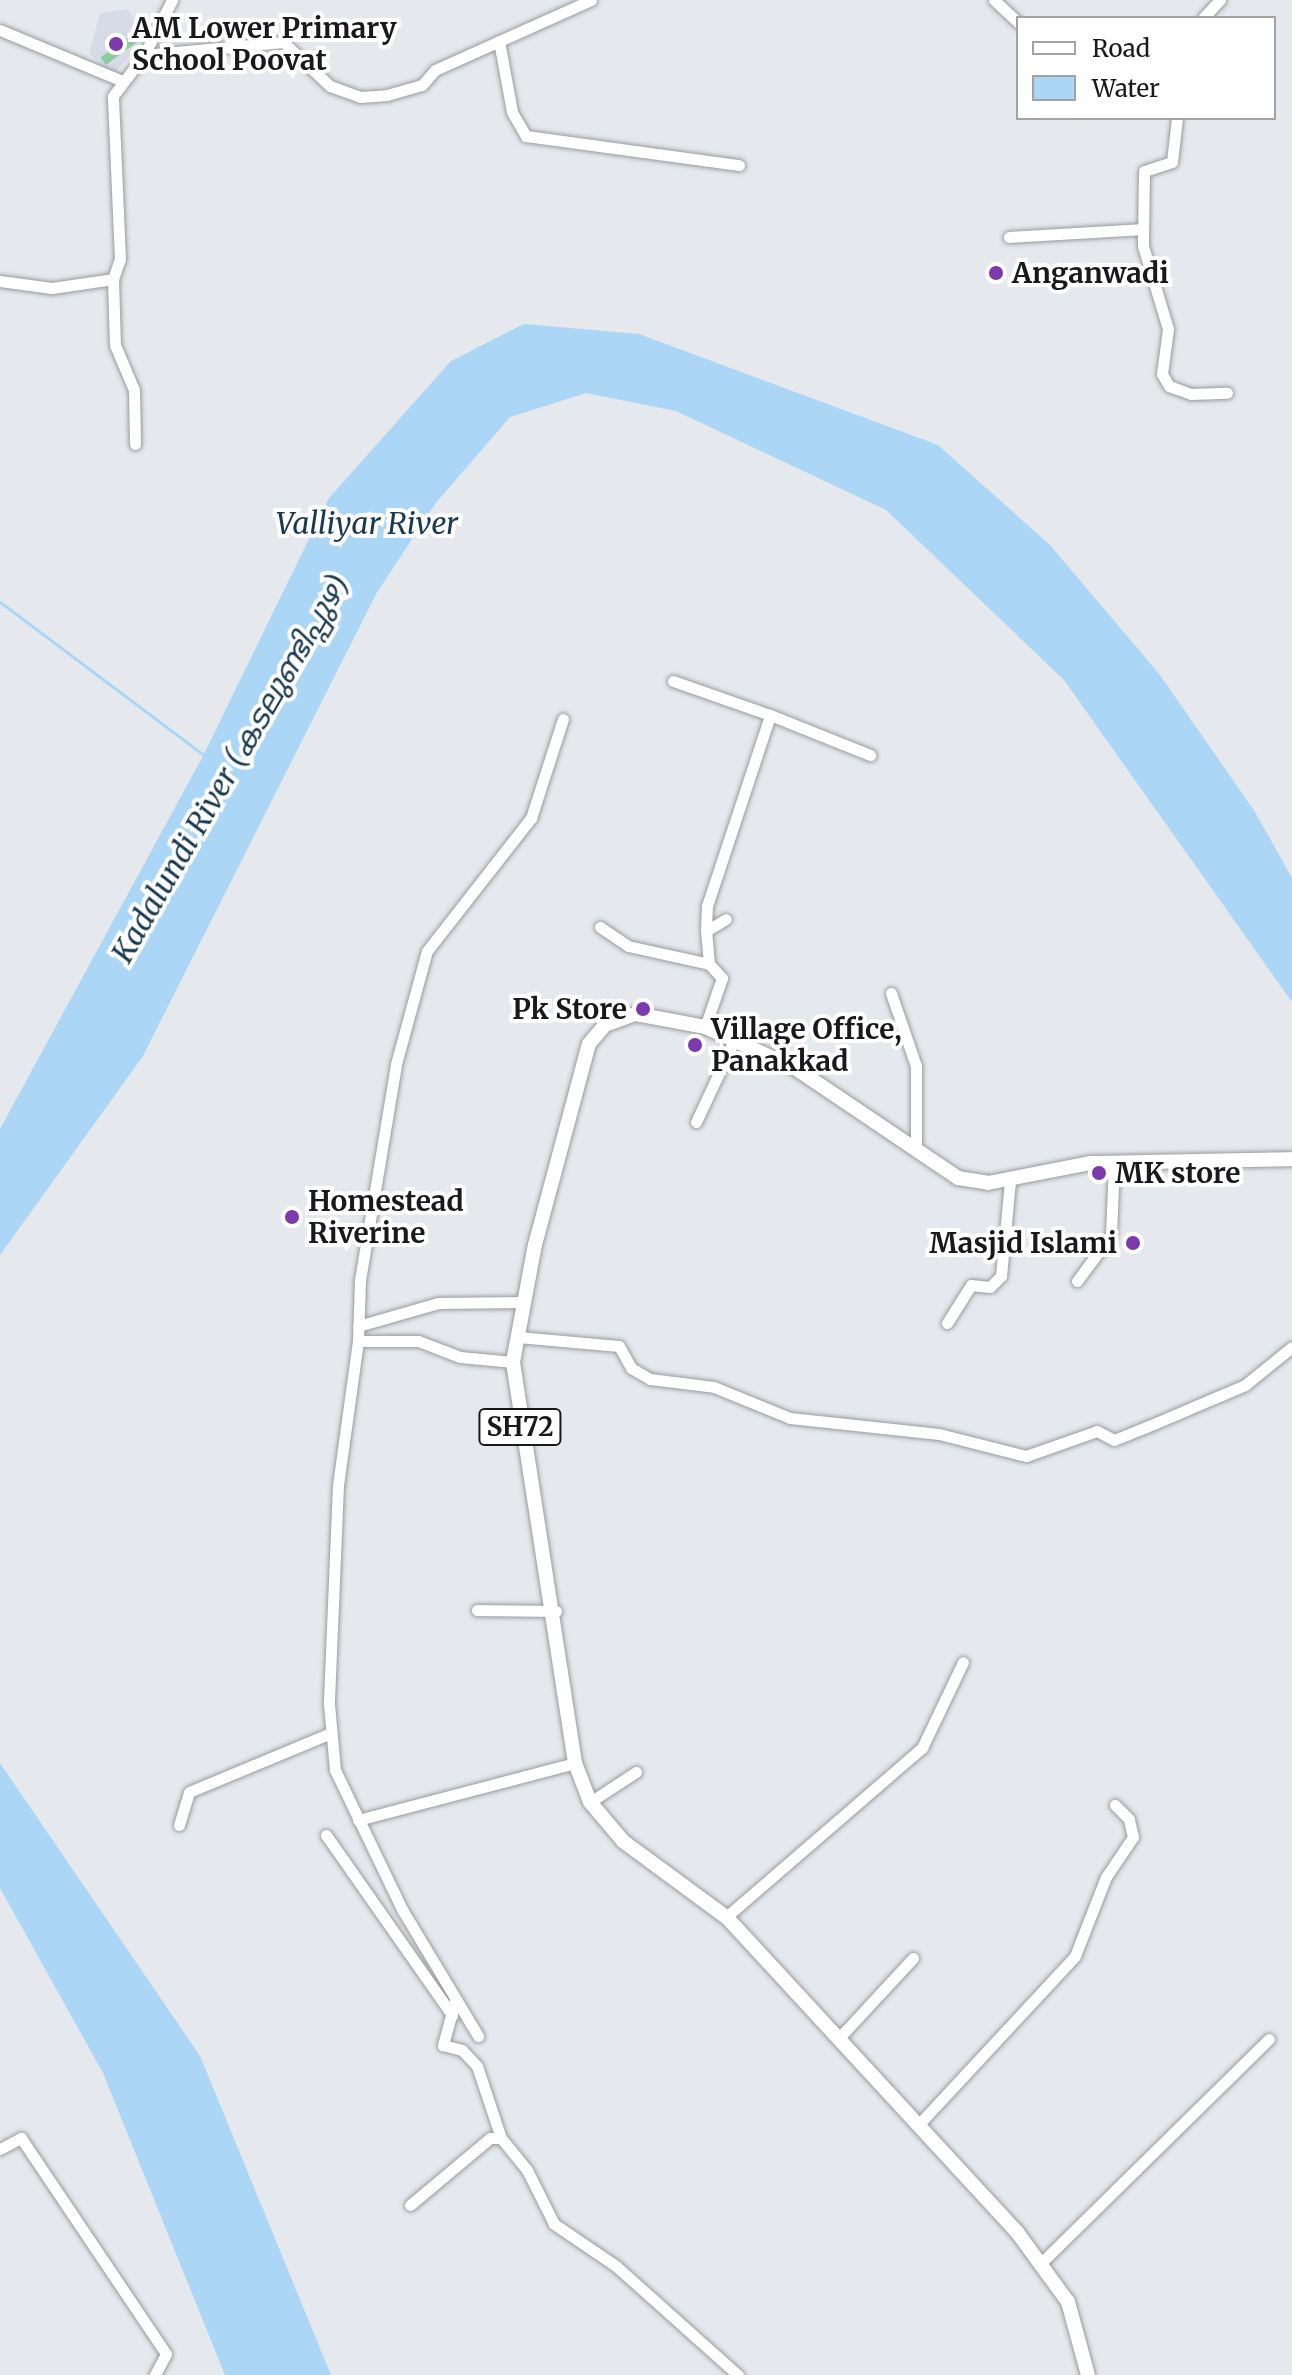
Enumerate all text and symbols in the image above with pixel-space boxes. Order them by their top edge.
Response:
place label: AM Lower Primary School Poovat [132,11,397,77]
legend [1016,16,1276,120]
text: Road [1092,33,1150,64]
marker: AM Lower Primary School Poovat [107,35,125,53]
text: Water [1092,73,1160,104]
place label: Anganwadi [1012,256,1169,290]
marker: Anganwadi [987,264,1005,282]
water label: Valliyar River [276,505,458,541]
water label: Kadalundi River (കടലുണ്ടിപ്പുഴ) [104,567,356,969]
place label: Pk Store [512,992,627,1026]
marker: Pk Store [634,1000,652,1018]
place label: Village Office, Panakkad [711,1012,902,1078]
marker: Village Office, Panakkad [686,1036,704,1054]
place label: MK store [1115,1156,1241,1190]
marker: MK store [1090,1164,1108,1182]
place label: Homestead Riverine [308,1184,464,1250]
marker: Homestead Riverine [283,1208,301,1226]
place label: Masjid Islami [929,1226,1117,1260]
marker: Masjid Islami [1124,1234,1142,1252]
road number: SH72 [478,1405,562,1449]

